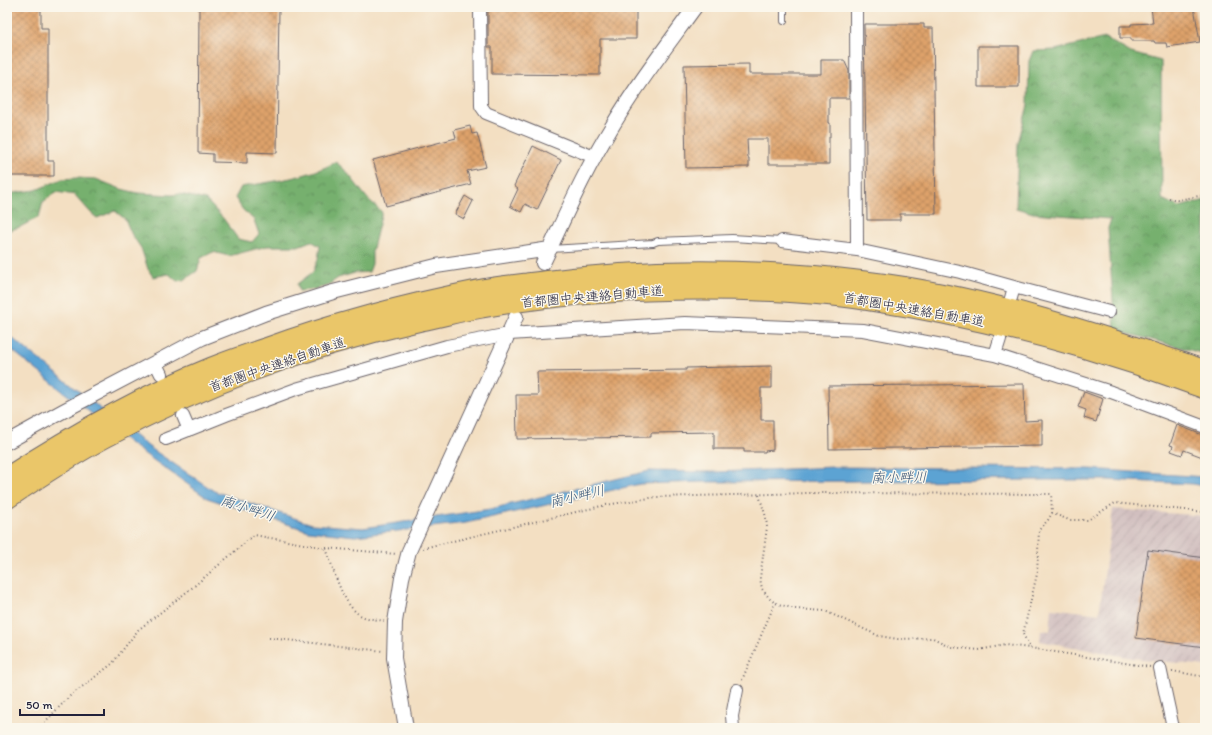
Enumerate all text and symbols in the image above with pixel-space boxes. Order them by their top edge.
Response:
street label: 首都圏中央連絡自動車道 [520,283,664,310]
street label: 首都圏中央連絡自動車道 [842,290,986,329]
street label: 首都圏中央連絡自動車道 [207,334,347,395]
water label: 南小畔川 [871,469,927,486]
water label: 南小畔川 [548,482,606,511]
water label: 南小畔川 [219,492,277,525]
scale bar [20,691,104,717]
text: 50 m [26,698,52,712]

